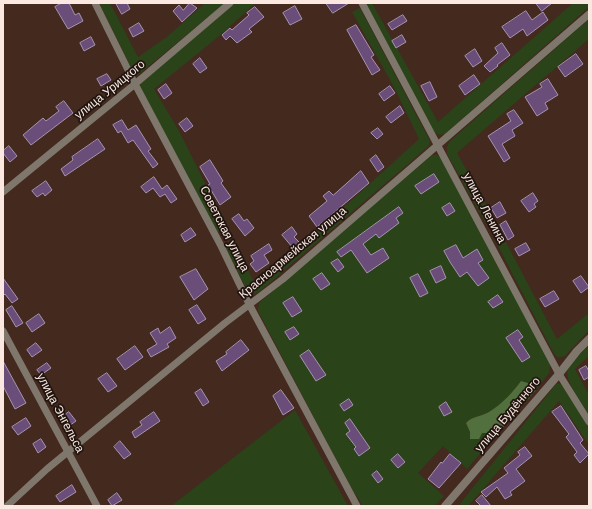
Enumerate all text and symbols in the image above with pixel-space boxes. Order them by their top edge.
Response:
street label: улица Урицкого [72,57,148,123]
street label: улица Ленина [459,170,509,246]
street label: Советская улица [196,184,252,274]
street label: Красноармейская улица [236,204,350,302]
street label: улица Энгельса [33,371,87,455]
street label: улица Будённого [472,374,544,456]

